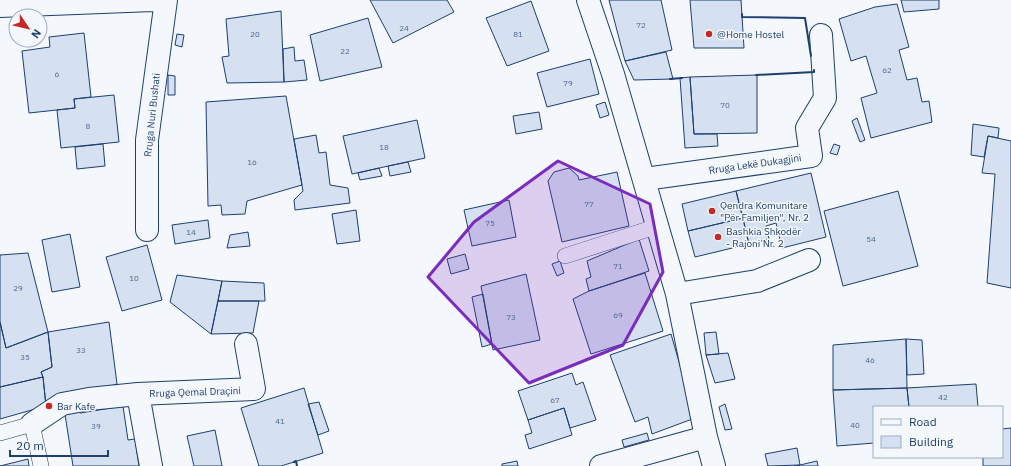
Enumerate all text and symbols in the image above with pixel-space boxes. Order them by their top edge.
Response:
north arrow [8,8,48,48]
house number: 72 [636,20,646,30]
house number: 24 [399,23,409,33]
text: N [28,26,44,41]
place label: @Home Hostel [717,28,785,41]
house number: 20 [250,29,260,39]
house number: 81 [513,29,523,39]
marker: @Home Hostel [704,29,714,39]
house number: 22 [340,46,350,56]
house number: 62 [882,65,892,75]
house number: 6 [55,69,60,79]
street label: Rruga Nuri Bushati [141,73,163,157]
house number: 79 [563,78,573,88]
house number: 70 [720,100,730,110]
house number: 8 [86,121,91,131]
house number: 18 [379,142,389,152]
street label: Rruga Lekë Dukagjini [708,151,802,177]
house number: 16 [247,157,257,167]
house number: 77 [584,199,594,209]
place label: Qendra Komunitare "Për Familjen", Nr. 2 [720,199,809,224]
marker: Qendra Komunitare "Për Familjen", Nr. 2 [707,206,717,216]
house number: 75 [485,218,495,228]
place label: Bashkia Shkodër - Rajoni Nr. 2 [726,225,801,250]
house number: 14 [186,227,196,237]
marker: Bashkia Shkodër - Rajoni Nr. 2 [713,232,723,242]
house number: 54 [866,234,876,244]
house number: 71 [613,261,623,271]
house number: 10 [129,273,139,283]
house number: 29 [13,283,23,293]
house number: 69 [613,310,623,320]
house number: 73 [506,312,516,322]
house number: 33 [76,345,86,355]
house number: 35 [20,352,30,362]
house number: 46 [865,355,875,365]
street label: Rruga Qemal Draçini [149,384,241,400]
house number: 42 [938,392,948,402]
house number: 67 [550,395,560,405]
place label: Bar Kafe [57,400,96,413]
marker: Bar Kafe [44,401,54,411]
legend [873,406,1003,458]
text: Road [909,414,937,429]
house number: 41 [275,416,285,426]
house number: 40 [850,420,860,430]
house number: 39 [91,421,101,431]
scale bar [10,432,108,458]
text: Building [909,434,954,449]
text: 20 m [16,438,44,453]

